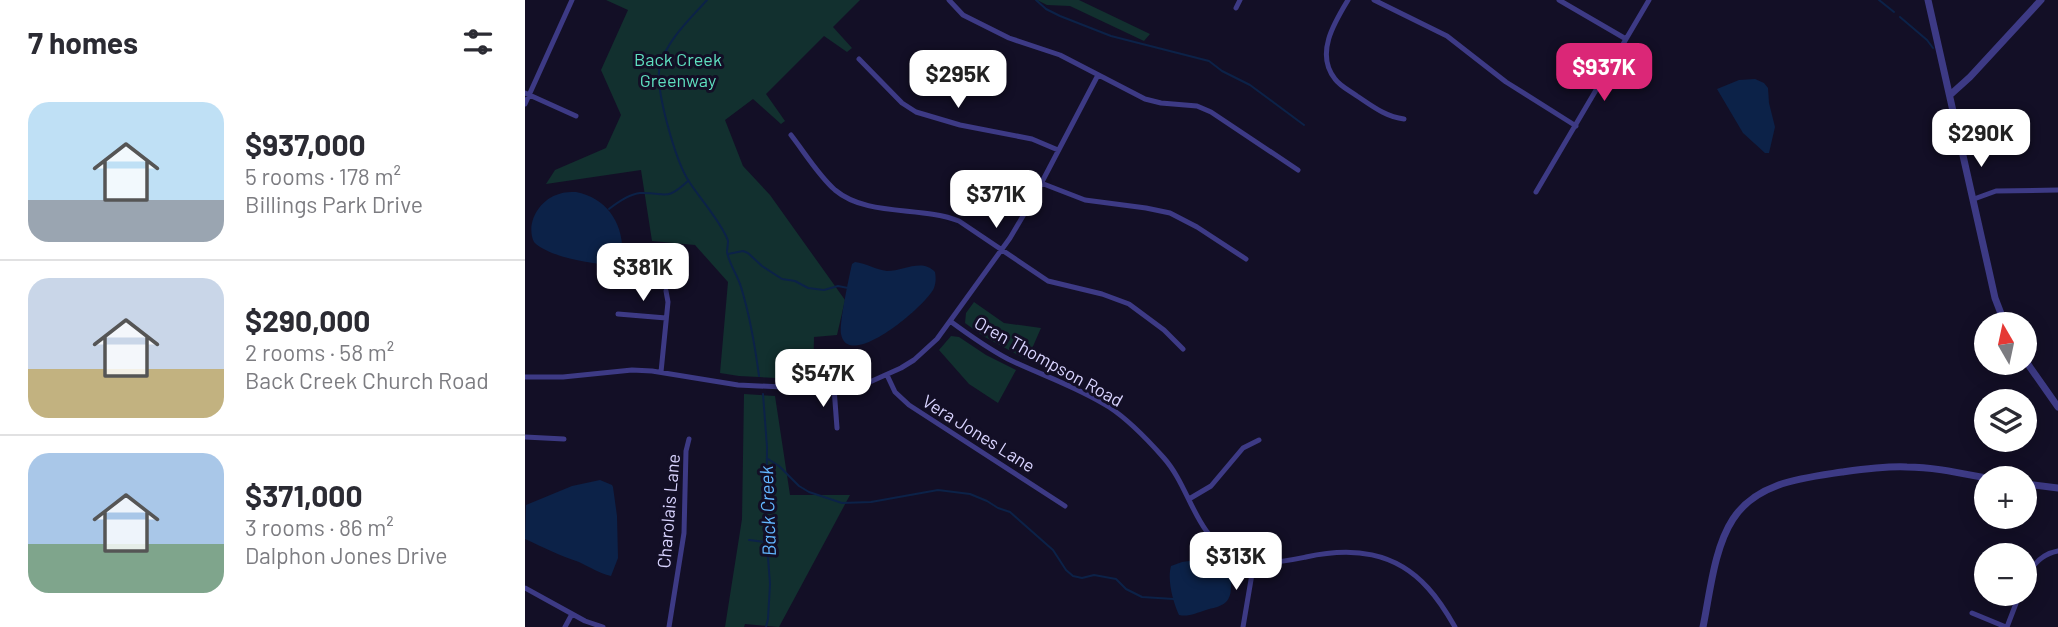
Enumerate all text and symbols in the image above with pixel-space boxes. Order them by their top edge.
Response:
icon: filters [459,23,497,61]
text: 7 homes [28,24,138,60]
pin: $937K [1555,43,1653,103]
park label: Back Creek Greenway [634,48,722,91]
pin: $295K [909,50,1007,110]
text: $937K [1572,52,1636,80]
text: $295K [925,59,991,87]
pin: $290K [1932,110,2030,169]
text: $290K [1948,118,2014,146]
text: $937,000 [245,126,366,162]
icon: home [84,130,168,214]
text: 5 rooms · 178 m² [245,162,401,190]
pin: $371K [947,170,1045,230]
text: $371K [966,179,1026,207]
text: Billings Park Drive [245,190,423,218]
pin: $381K [594,244,692,303]
text: $381K [613,252,673,280]
text: $290,000 [245,302,370,338]
icon: home [84,306,168,390]
street label: Oren Thompson Road [971,311,1127,411]
north arrow [1974,312,2037,374]
map controls [1974,312,2037,606]
text: 2 rooms · 58 m² [245,338,394,366]
pin: $547K [774,350,872,409]
text: $547K [791,358,855,386]
text: Back Creek Church Road [245,366,489,394]
button: layers [1974,389,2037,452]
street label: Vera Jones Lane [919,390,1039,476]
street label: Charolais Lane [652,453,684,569]
water label: Back Creek [754,465,780,557]
button: + [1974,466,2037,529]
text: $371,000 [245,477,363,513]
icon: home [84,481,168,565]
text: 3 rooms · 86 m² [245,513,394,541]
pin: $313K [1187,532,1285,592]
text: Dalphon Jones Drive [245,541,448,569]
text: $313K [1206,541,1266,569]
button: − [1974,543,2037,606]

